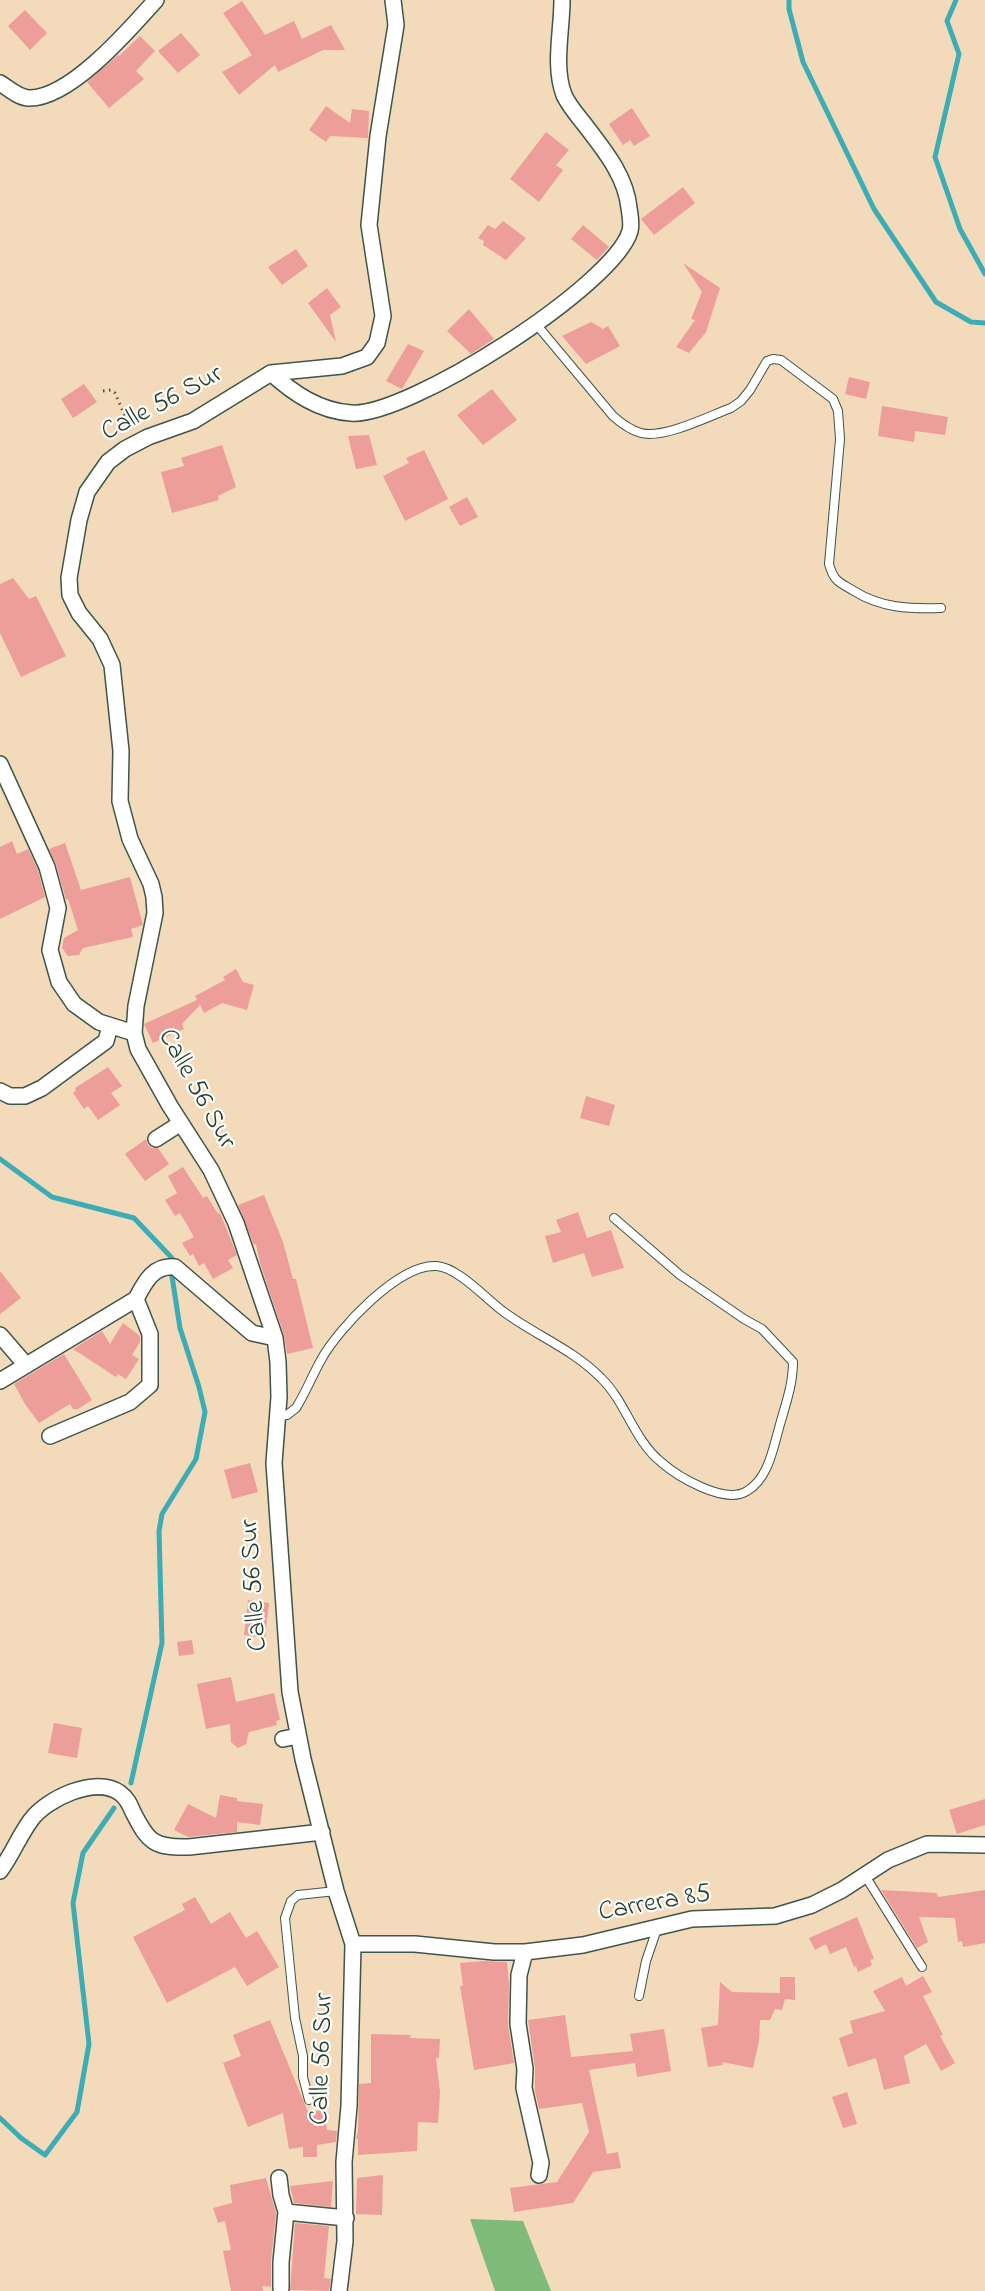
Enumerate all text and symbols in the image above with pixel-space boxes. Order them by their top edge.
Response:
street label: Calle 56 Sur [97,360,229,450]
street label: Calle 56 Sur [149,1024,241,1156]
street label: Calle 56 Sur [235,1518,277,1652]
street label: Carrera 85 [596,1879,714,1931]
street label: Calle 56 Sur [305,1992,343,2126]

